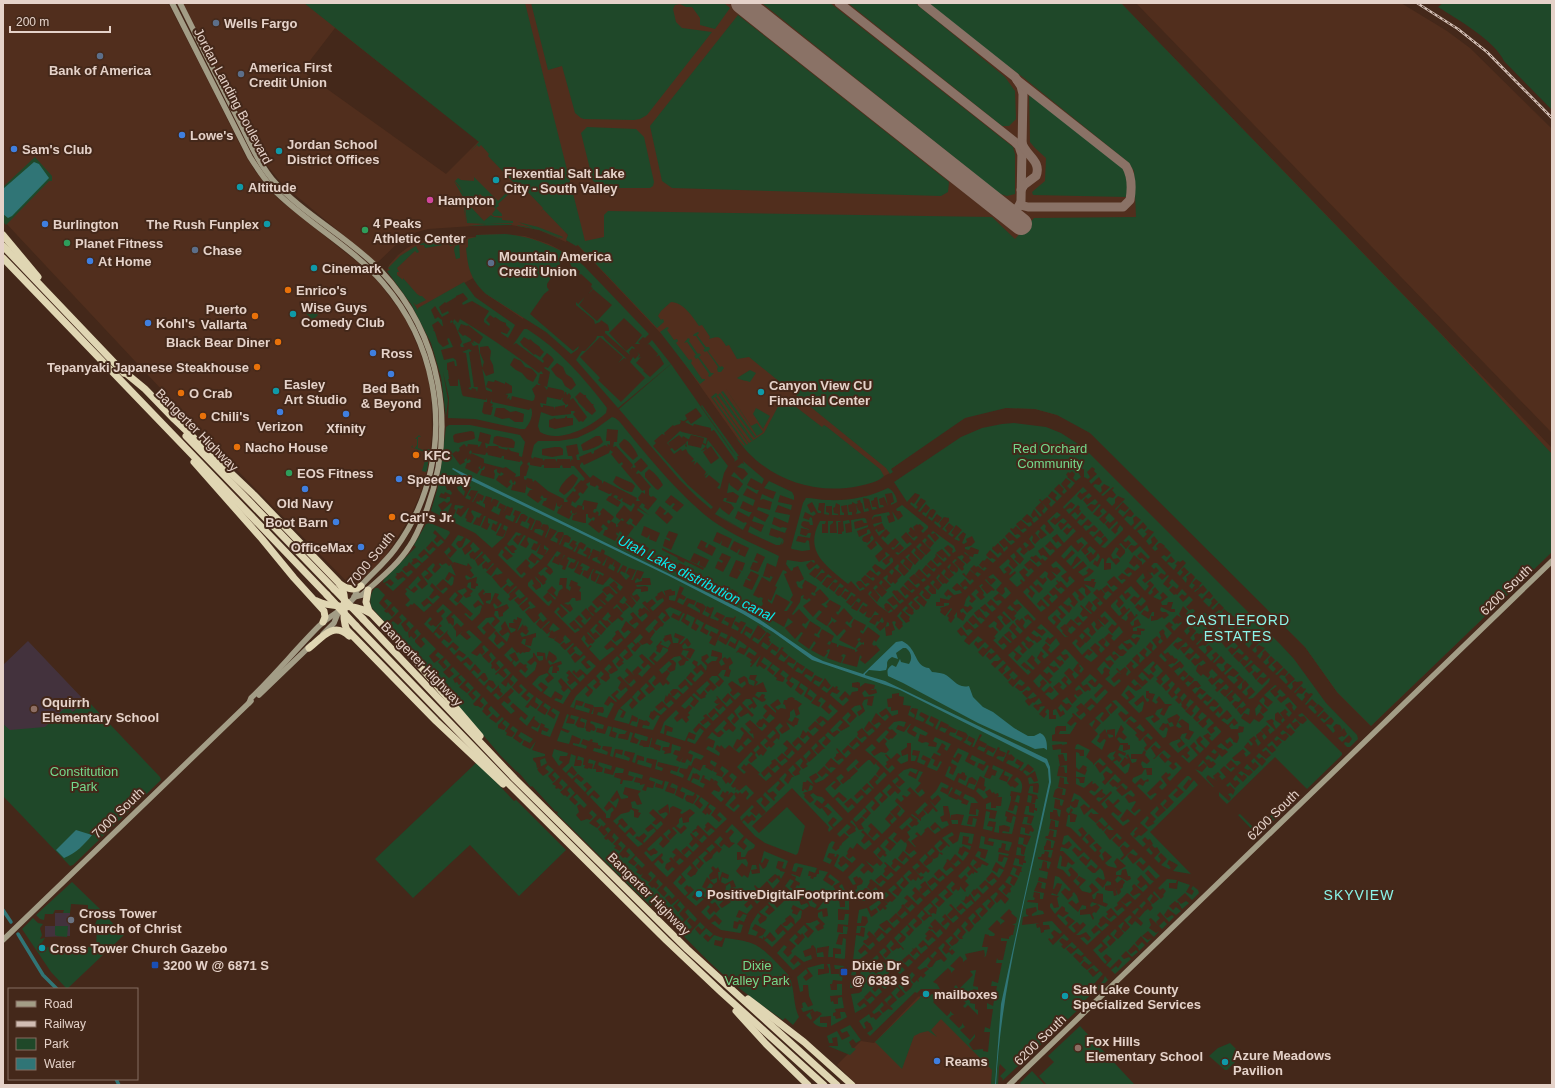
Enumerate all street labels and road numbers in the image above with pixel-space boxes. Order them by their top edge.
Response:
street label: Jordan Landing Boulevard [191,25,275,167]
street label: Bangerter Highway [153,386,242,475]
street label: 7000 South [344,528,398,590]
street label: 6200 South [1477,562,1535,618]
street label: Bangerter Highway [378,619,466,709]
street label: 7000 South [89,785,147,841]
street label: 6200 South [1244,787,1302,843]
street label: Bangerter Highway [605,850,694,939]
street label: 6200 South [1011,1012,1069,1068]

